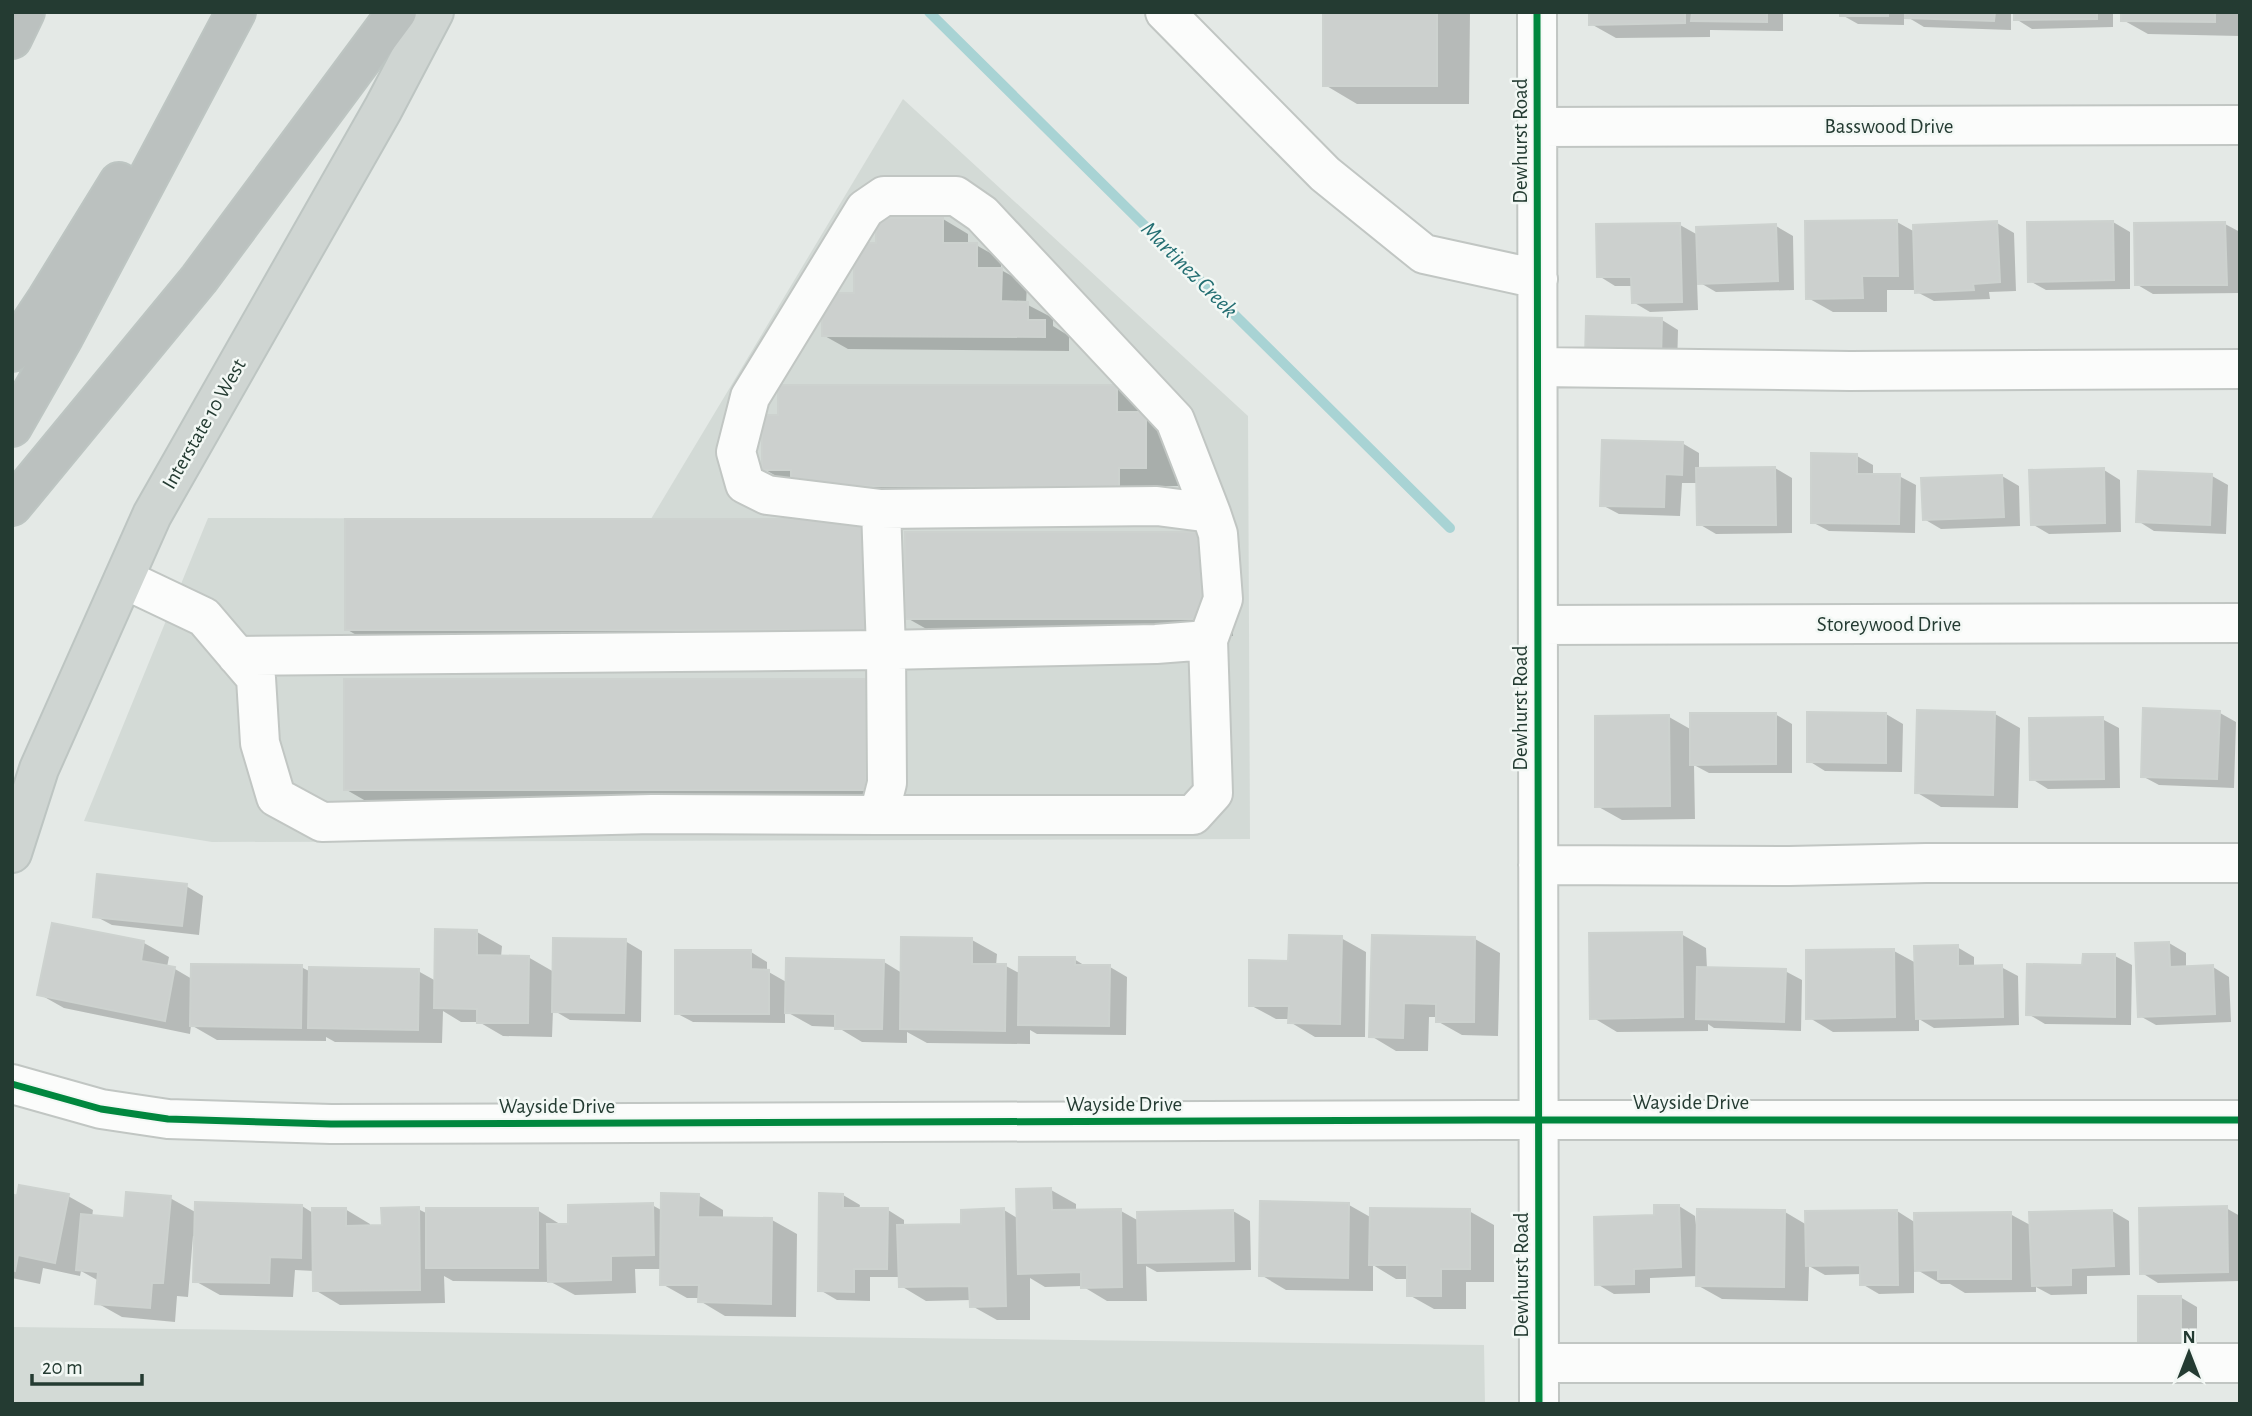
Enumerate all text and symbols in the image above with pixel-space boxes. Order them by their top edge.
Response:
street label: Dewhurst Road [1510,78,1531,204]
street label: Basswood Drive [1824,116,1954,137]
water label: Martinez Creek [1136,217,1242,323]
street label: Interstate 10 West [158,355,250,493]
street label: Storeywood Drive [1817,614,1961,635]
street label: Dewhurst Road [1510,645,1531,771]
street label: Wayside Drive [1633,1092,1749,1113]
street label: Wayside Drive [1066,1094,1182,1115]
street label: Wayside Drive [499,1096,615,1117]
street label: Dewhurst Road [1511,1212,1532,1338]
north arrow [2154,1318,2224,1388]
text: N [2182,1328,2196,1347]
scale bar [32,1342,142,1386]
text: 20 m [42,1357,83,1378]

